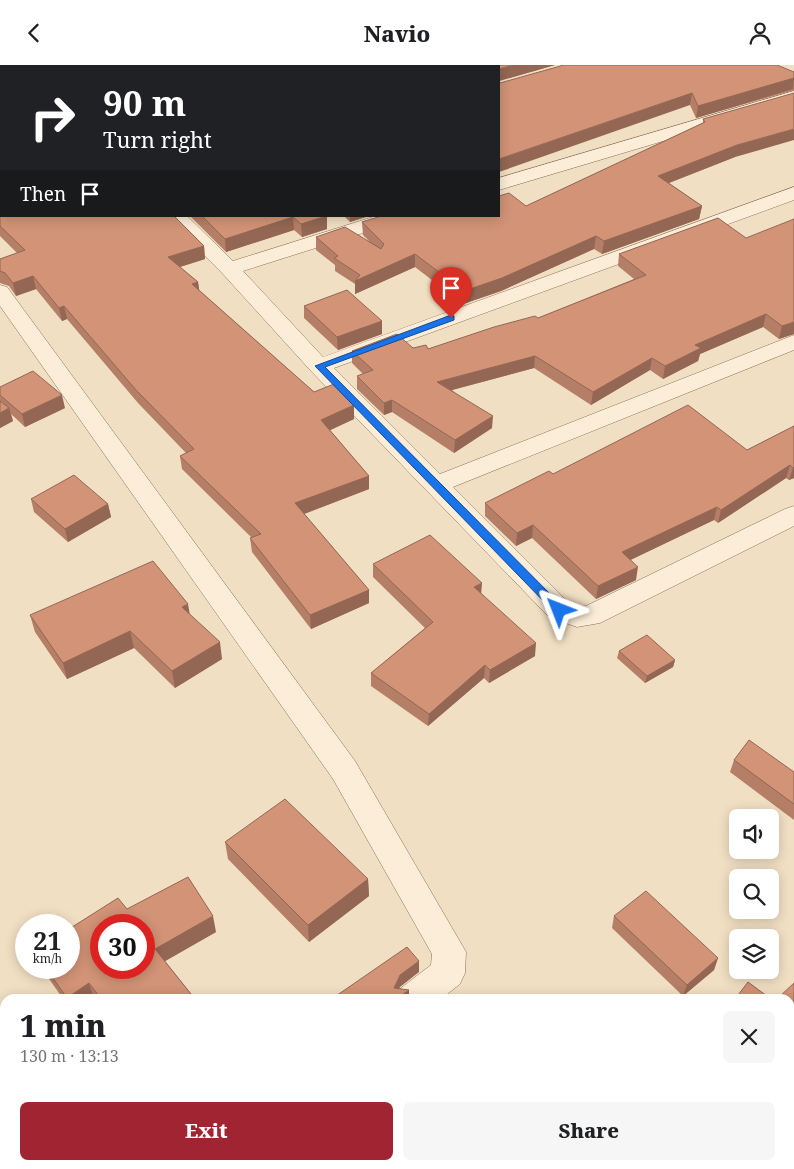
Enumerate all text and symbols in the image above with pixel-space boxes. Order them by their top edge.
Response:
text: Navio [364,18,430,48]
icon: back [20,19,48,47]
icon: person [746,19,774,47]
text: 90 m [103,79,186,126]
icon: right [20,85,85,150]
text: Turn right [103,124,212,154]
icon: arrive [76,180,104,208]
text: Then [20,181,66,207]
pin [430,267,472,318]
icon: arrive [437,274,465,302]
position arrow [532,583,584,635]
map controls [729,809,779,979]
button: sound [729,809,779,859]
button: search [729,869,779,919]
speed limit sign: 30 [90,914,155,979]
text: 21 [33,923,62,957]
button: layers [729,929,779,979]
text: km/h [33,950,62,967]
text: 1 min [20,1005,106,1046]
button: close [723,1011,775,1063]
text: 130 m · 13:13 [20,1045,119,1067]
button: Exit [20,1102,393,1160]
button: Share [403,1102,775,1160]

